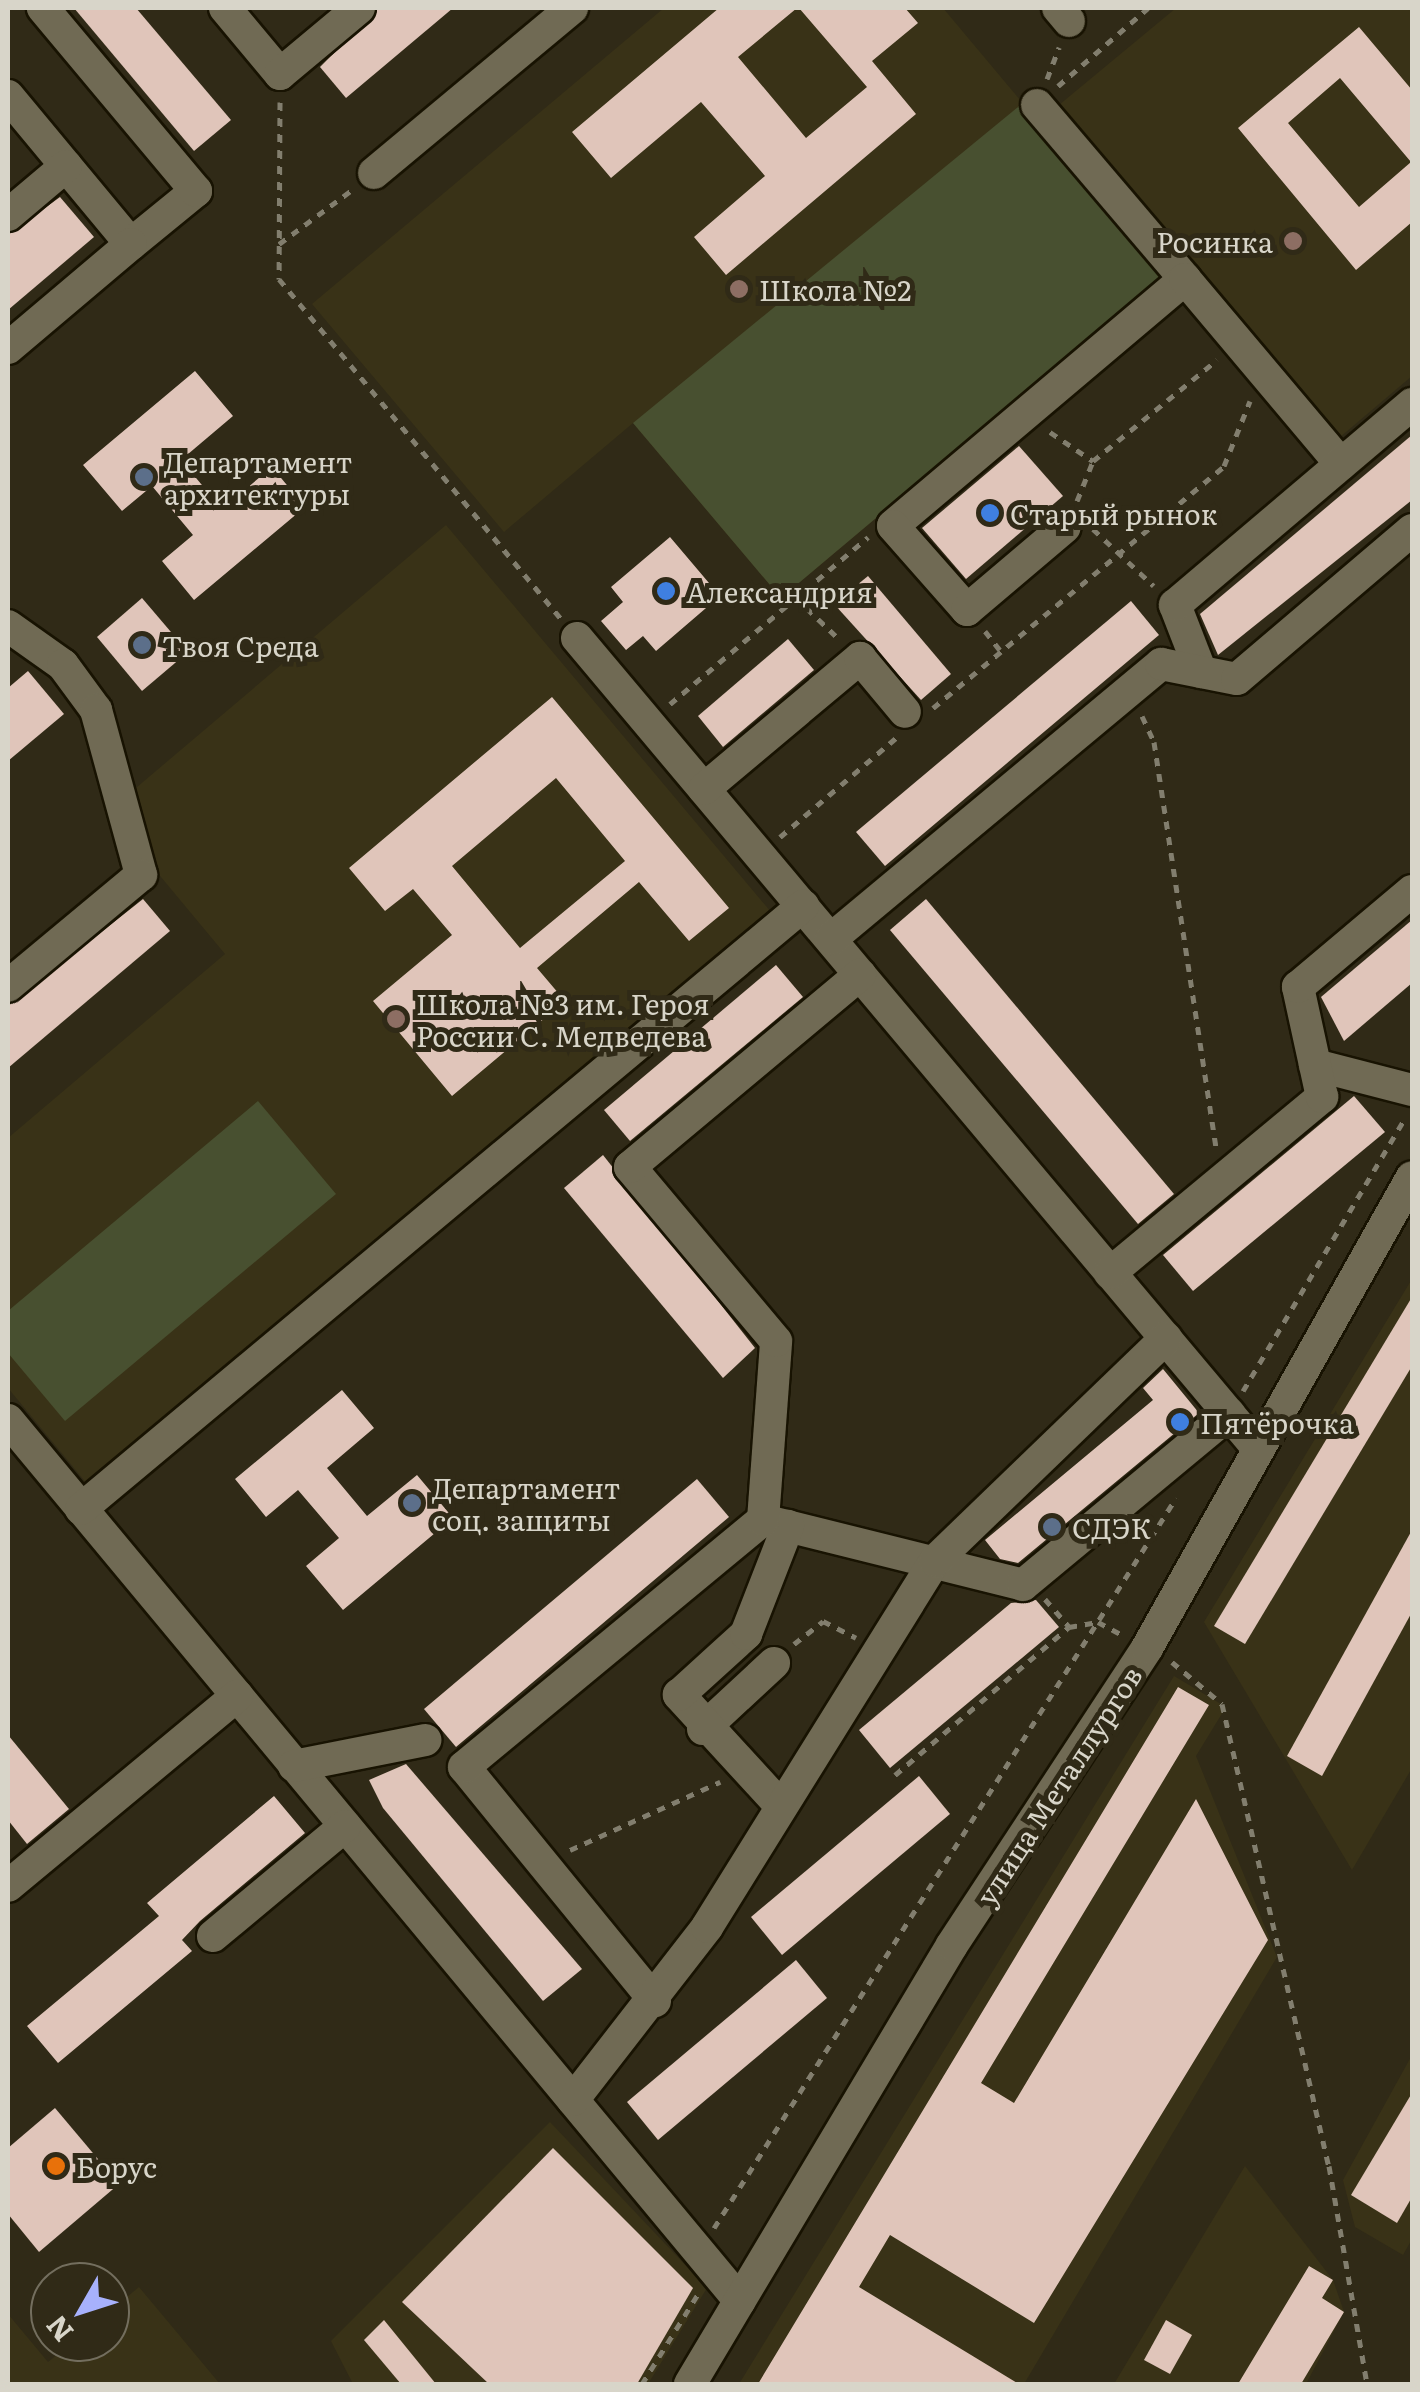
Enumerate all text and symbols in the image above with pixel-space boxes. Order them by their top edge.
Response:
place label: Росинка [1156,224,1273,258]
marker: Росинка [1282,230,1304,252]
place label: Школа №2 [759,272,912,306]
marker: Школа №2 [728,278,750,300]
place label: Департамент архитектуры [164,444,352,510]
marker: Департамент архитектуры [133,466,155,488]
place label: Старый рынок [1010,496,1217,530]
marker: Старый рынок [979,502,1001,524]
place label: Александрия [686,574,873,608]
marker: Александрия [655,580,677,602]
place label: Твоя Среда [162,628,319,662]
marker: Твоя Среда [131,634,153,656]
place label: Школа №3 им. Героя России С. Медведева [416,986,710,1052]
marker: Школа №3 им. Героя России С. Медведева [385,1008,407,1030]
place label: Пятёрочка [1200,1405,1354,1439]
marker: Пятёрочка [1169,1411,1191,1433]
place label: Департамент соц. защиты [432,1470,620,1536]
marker: Департамент соц. защиты [401,1492,423,1514]
place label: СДЭК [1072,1510,1151,1544]
marker: СДЭК [1041,1516,1063,1538]
street label: улица Металлургов [968,1659,1148,1911]
place label: Борус [76,2149,157,2183]
marker: Борус [45,2155,67,2177]
north arrow [30,2262,130,2362]
text: N [35,2307,82,2352]

